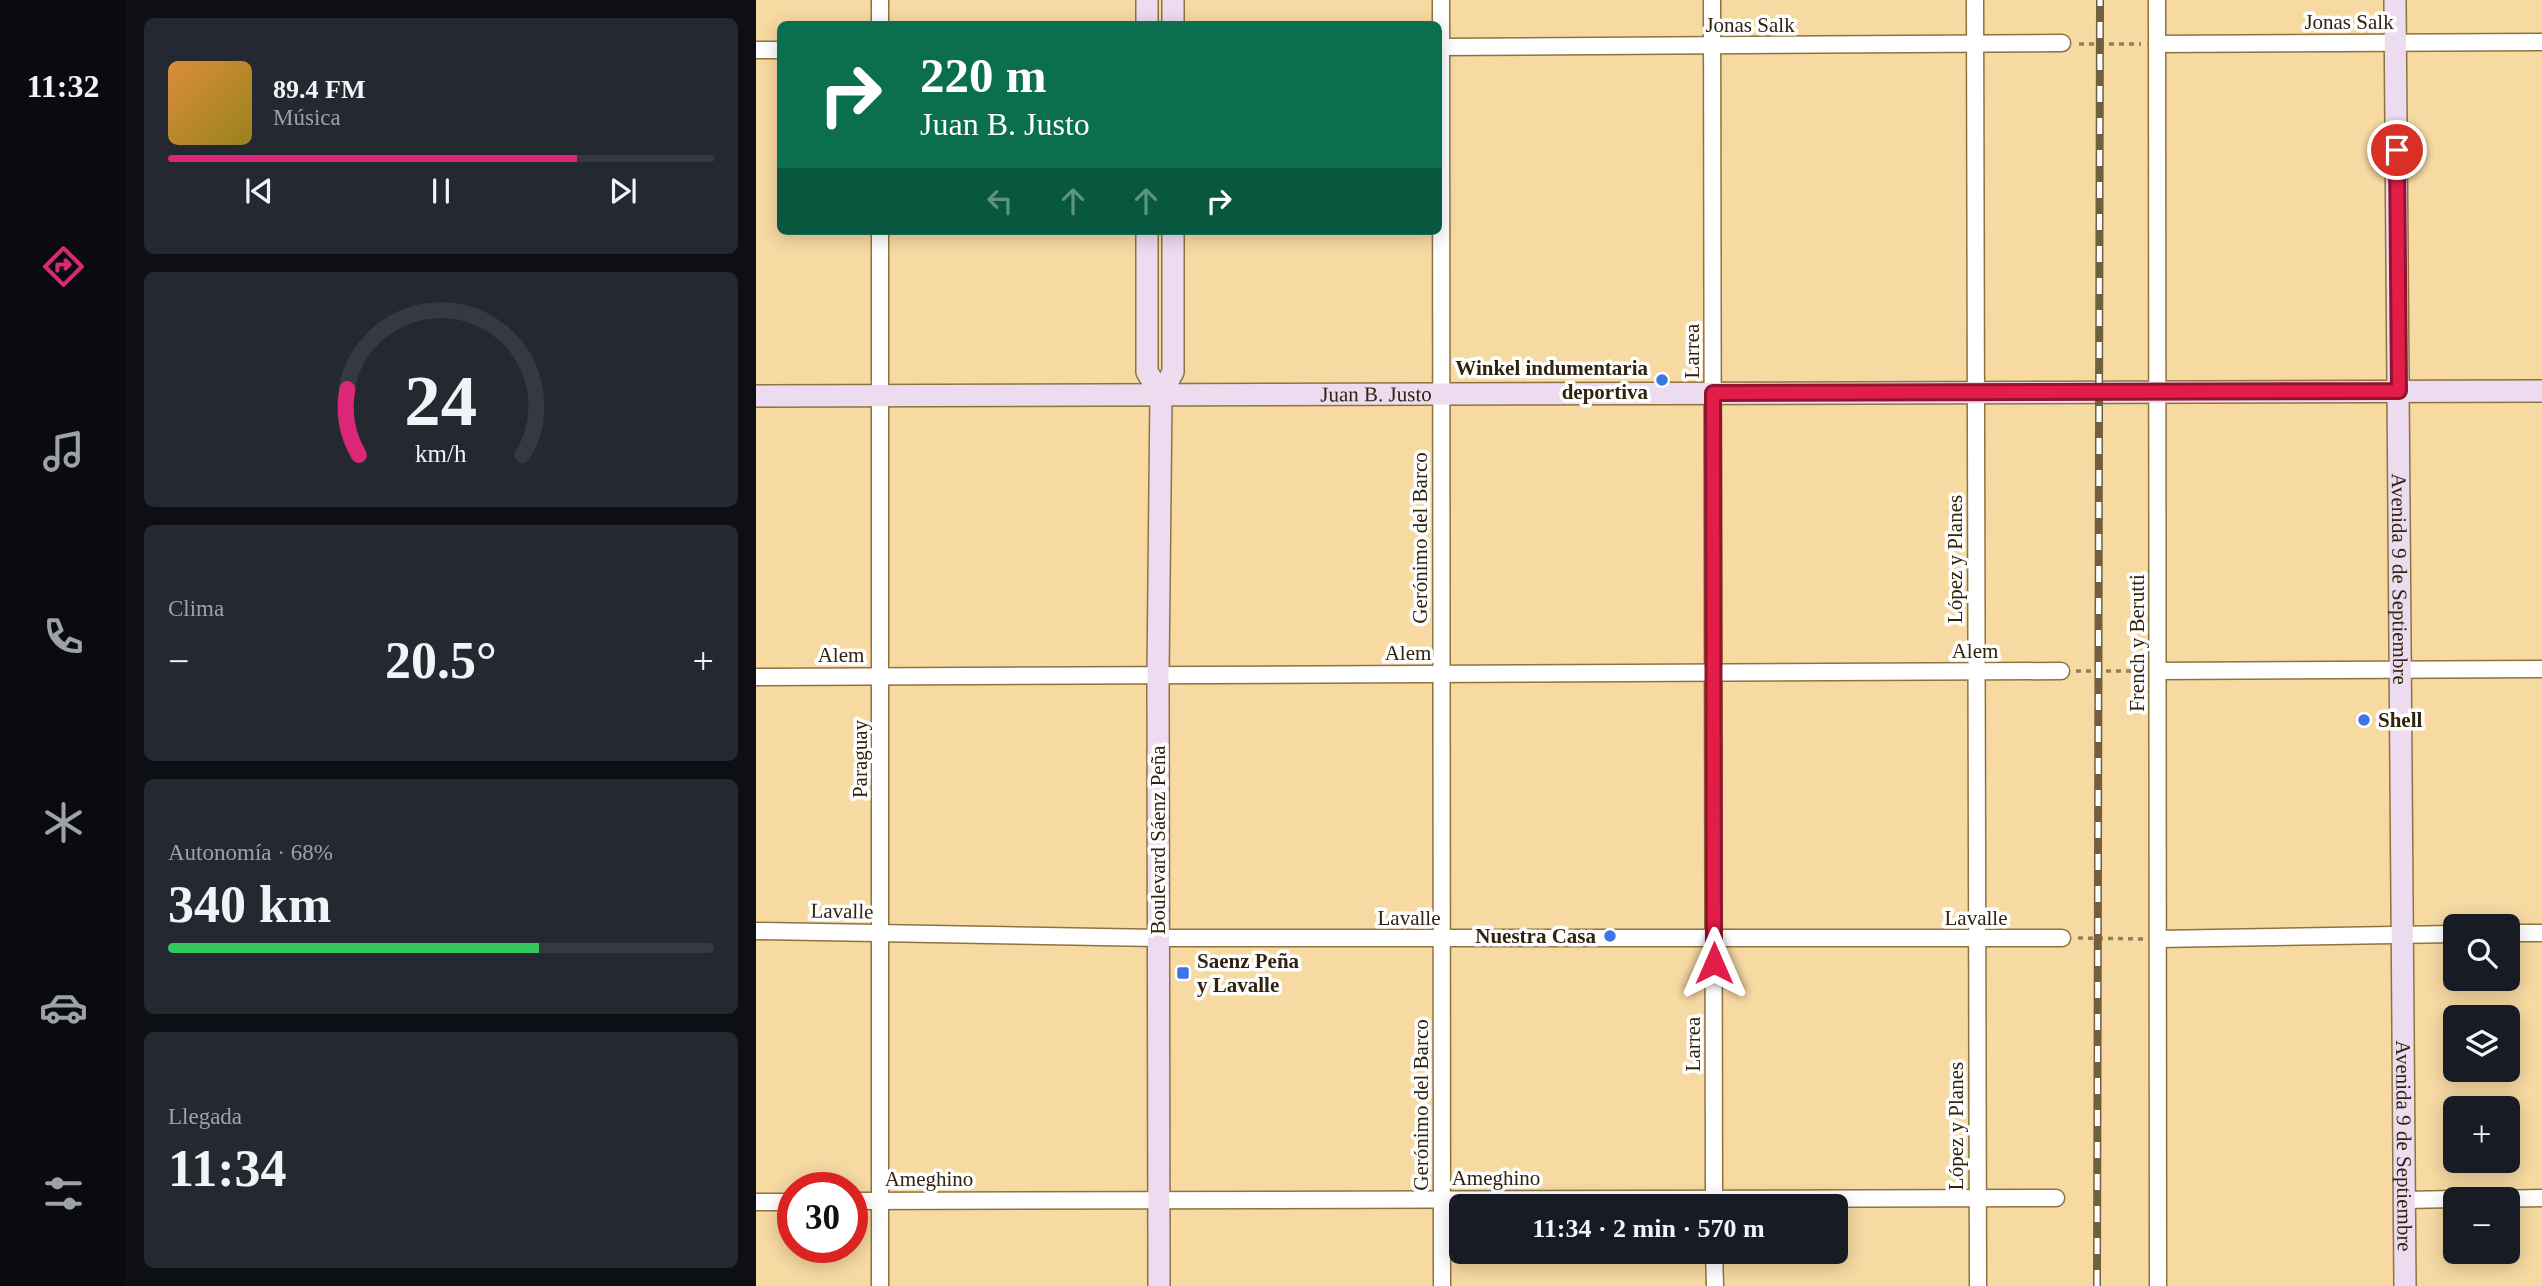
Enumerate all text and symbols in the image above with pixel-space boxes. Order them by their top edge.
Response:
street label: Jonas Salk [2304,10,2394,34]
street label: Jonas Salk [1705,13,1795,37]
text: 220 m [920,48,1047,103]
icon: right [805,49,896,140]
text: 11:32 [27,68,99,104]
text: 89.4 FM [273,75,365,104]
text: Música [273,105,341,130]
text: Juan B. Justo [920,106,1090,142]
pin [2367,120,2427,180]
icon: arrive [2378,131,2416,169]
icon: previous [240,172,278,210]
icon: pause [422,172,460,210]
icon: next [604,172,642,210]
icon: left [981,182,1019,220]
icon: ahead [1054,182,1092,220]
icon: ahead [1127,182,1165,220]
icon: right [1200,182,1238,220]
icon: directions [39,242,88,291]
street label: Larrea [1680,323,1704,378]
place label: Winkel indumentaria deportiva [1455,356,1648,404]
text: 24 [405,361,477,442]
marker: Winkel indumentaria deportiva [1654,372,1670,388]
street label: Juan B. Justo [1320,382,1432,406]
icon: music [39,427,88,476]
text: km/h [415,440,467,467]
street label: Gerónimo del Barco [1408,452,1432,624]
street label: Avenida 9 de Septiembre [2387,473,2412,685]
street label: López y Planes [1943,495,1967,623]
street label: French y Berutti [2125,574,2149,712]
text: Clima [168,596,224,621]
icon: phone [39,612,88,661]
text: 20.5° [385,632,497,689]
street label: Alem [1952,639,1998,663]
text: − [168,640,189,682]
text: + [693,640,714,682]
street label: Alem [1385,641,1431,665]
street label: Alem [818,643,864,667]
place label: Shell [2378,708,2423,732]
marker: Shell [2356,712,2372,728]
street label: Paraguay [848,719,872,798]
street label: Boulevard Sáenz Peña [1146,745,1170,934]
icon: climate [39,798,88,847]
text: Autonomía · 68% [168,840,333,865]
text: 340 km [168,876,331,933]
street label: Lavalle [810,898,874,924]
street label: Lavalle [1378,906,1440,930]
street label: Lavalle [1945,906,2007,930]
map controls [2443,914,2520,1264]
button: search [2443,914,2520,991]
place label: Nuestra Casa [1475,924,1596,948]
position arrow [1677,926,1751,1000]
marker: Nuestra Casa [1602,928,1618,944]
place label: Saenz Peña y Lavalle [1197,949,1300,997]
marker: Saenz Peña y Lavalle [1175,965,1191,981]
icon: car [39,983,88,1032]
button: layers [2443,1005,2520,1082]
street label: Larrea [1681,1016,1705,1071]
street label: Gerónimo del Barco [1409,1019,1433,1191]
street label: Avenida 9 de Septiembre [2391,1040,2417,1252]
street label: López y Planes [1944,1062,1968,1190]
button: + [2443,1096,2520,1173]
text: Llegada [168,1104,242,1129]
text: 11:34 [168,1140,286,1197]
street label: Ameghino [1452,1166,1540,1190]
street label: Ameghino [885,1167,973,1191]
icon: filters [39,1169,88,1218]
speed limit sign: 30 [777,1172,868,1263]
button: − [2443,1187,2520,1264]
text: 11:34 · 2 min · 570 m [1532,1214,1765,1243]

